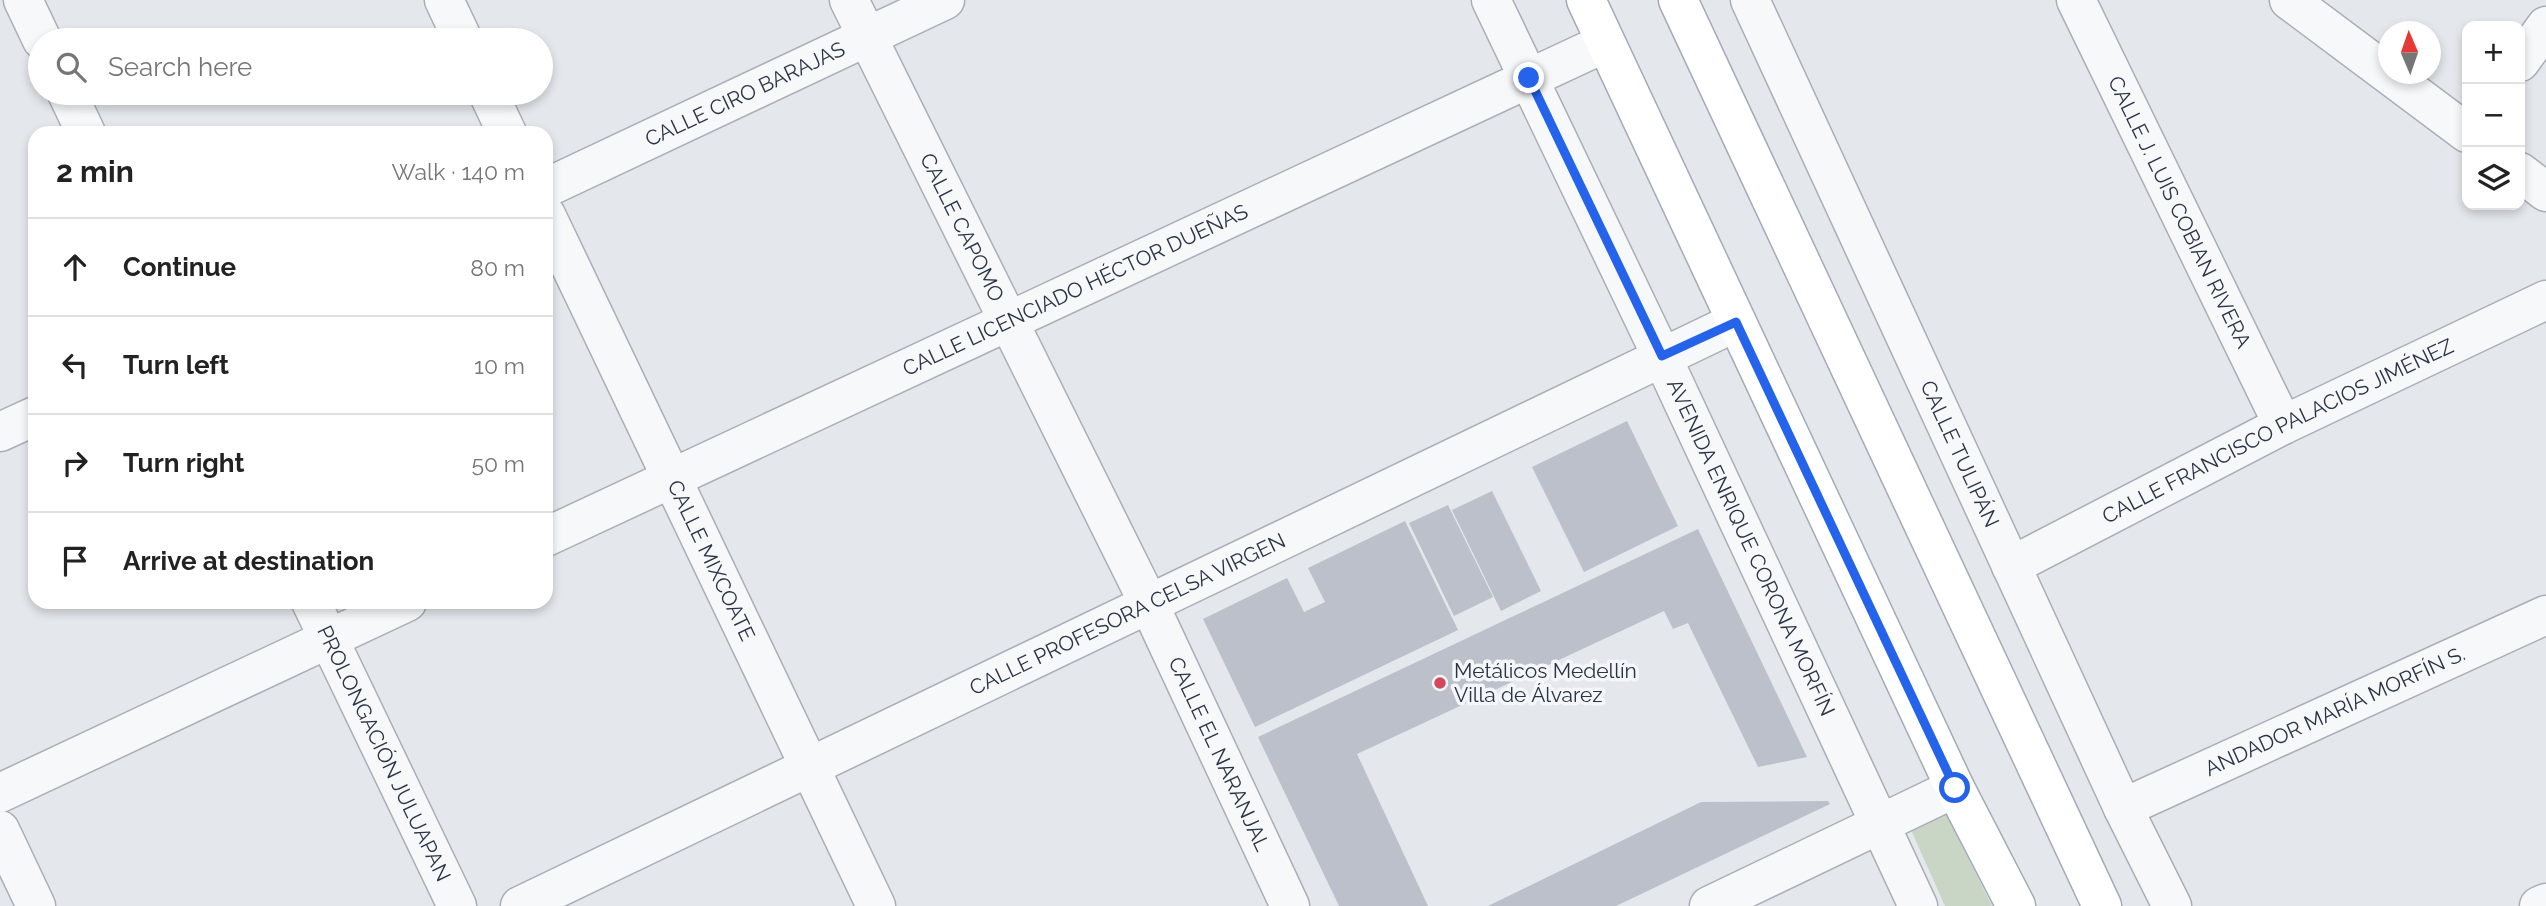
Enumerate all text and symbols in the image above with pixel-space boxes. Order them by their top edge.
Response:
north arrow [2378,21,2441,84]
map controls [2462,21,2525,210]
button: + [2462,21,2525,84]
search box [28,28,553,105]
street label: CALLE CIRO BARAJAS [641,36,849,151]
icon: search [52,48,90,86]
text: Search here [108,52,252,82]
route end [1513,62,1544,93]
street label: CALLE J. LUIS COBIAN RIVERA [2103,72,2257,352]
button: − [2462,84,2525,147]
button: layers [2462,147,2525,210]
street label: CALLE CAPOMO [915,149,1010,306]
text: 2 min [56,154,134,189]
text: Walk · 140 m [392,158,525,185]
street label: CALLE LICENCIADO HÉCTOR DUEÑAS [898,198,1252,381]
icon: ahead [56,248,94,286]
text: Continue [123,252,236,282]
text: 80 m [470,254,525,281]
street label: CALLE FRANCISCO PALACIOS JIMÉNEZ [2098,333,2457,529]
icon: left [56,346,94,384]
text: Turn left [123,350,229,380]
text: 10 m [474,352,525,379]
street label: AVENIDA ENRIQUE CORONA MORFÍN [1662,375,1841,720]
street label: CALLE TULIPÁN [1915,376,2005,531]
icon: right [56,444,94,482]
text: Turn right [123,448,244,478]
text: 50 m [471,450,525,477]
street label: CALLE MIXCOATE [662,476,761,645]
street label: CALLE PROFESORA CELSA VIRGEN [965,527,1289,700]
icon: arrive [56,542,94,580]
text: Arrive at destination [123,546,374,576]
street label: PROLONGACIÓN JULUAPAN [312,621,456,885]
street label: ANDADOR MARÍA MORFÍN S. [2201,641,2469,781]
street label: CALLE EL NARANJAL [1163,653,1276,855]
place label: Metálicos Medellín Villa de Álvarez [1454,658,1637,707]
marker: Metálicos Medellín Villa de Álvarez [1432,675,1448,691]
route start [1939,772,1970,803]

